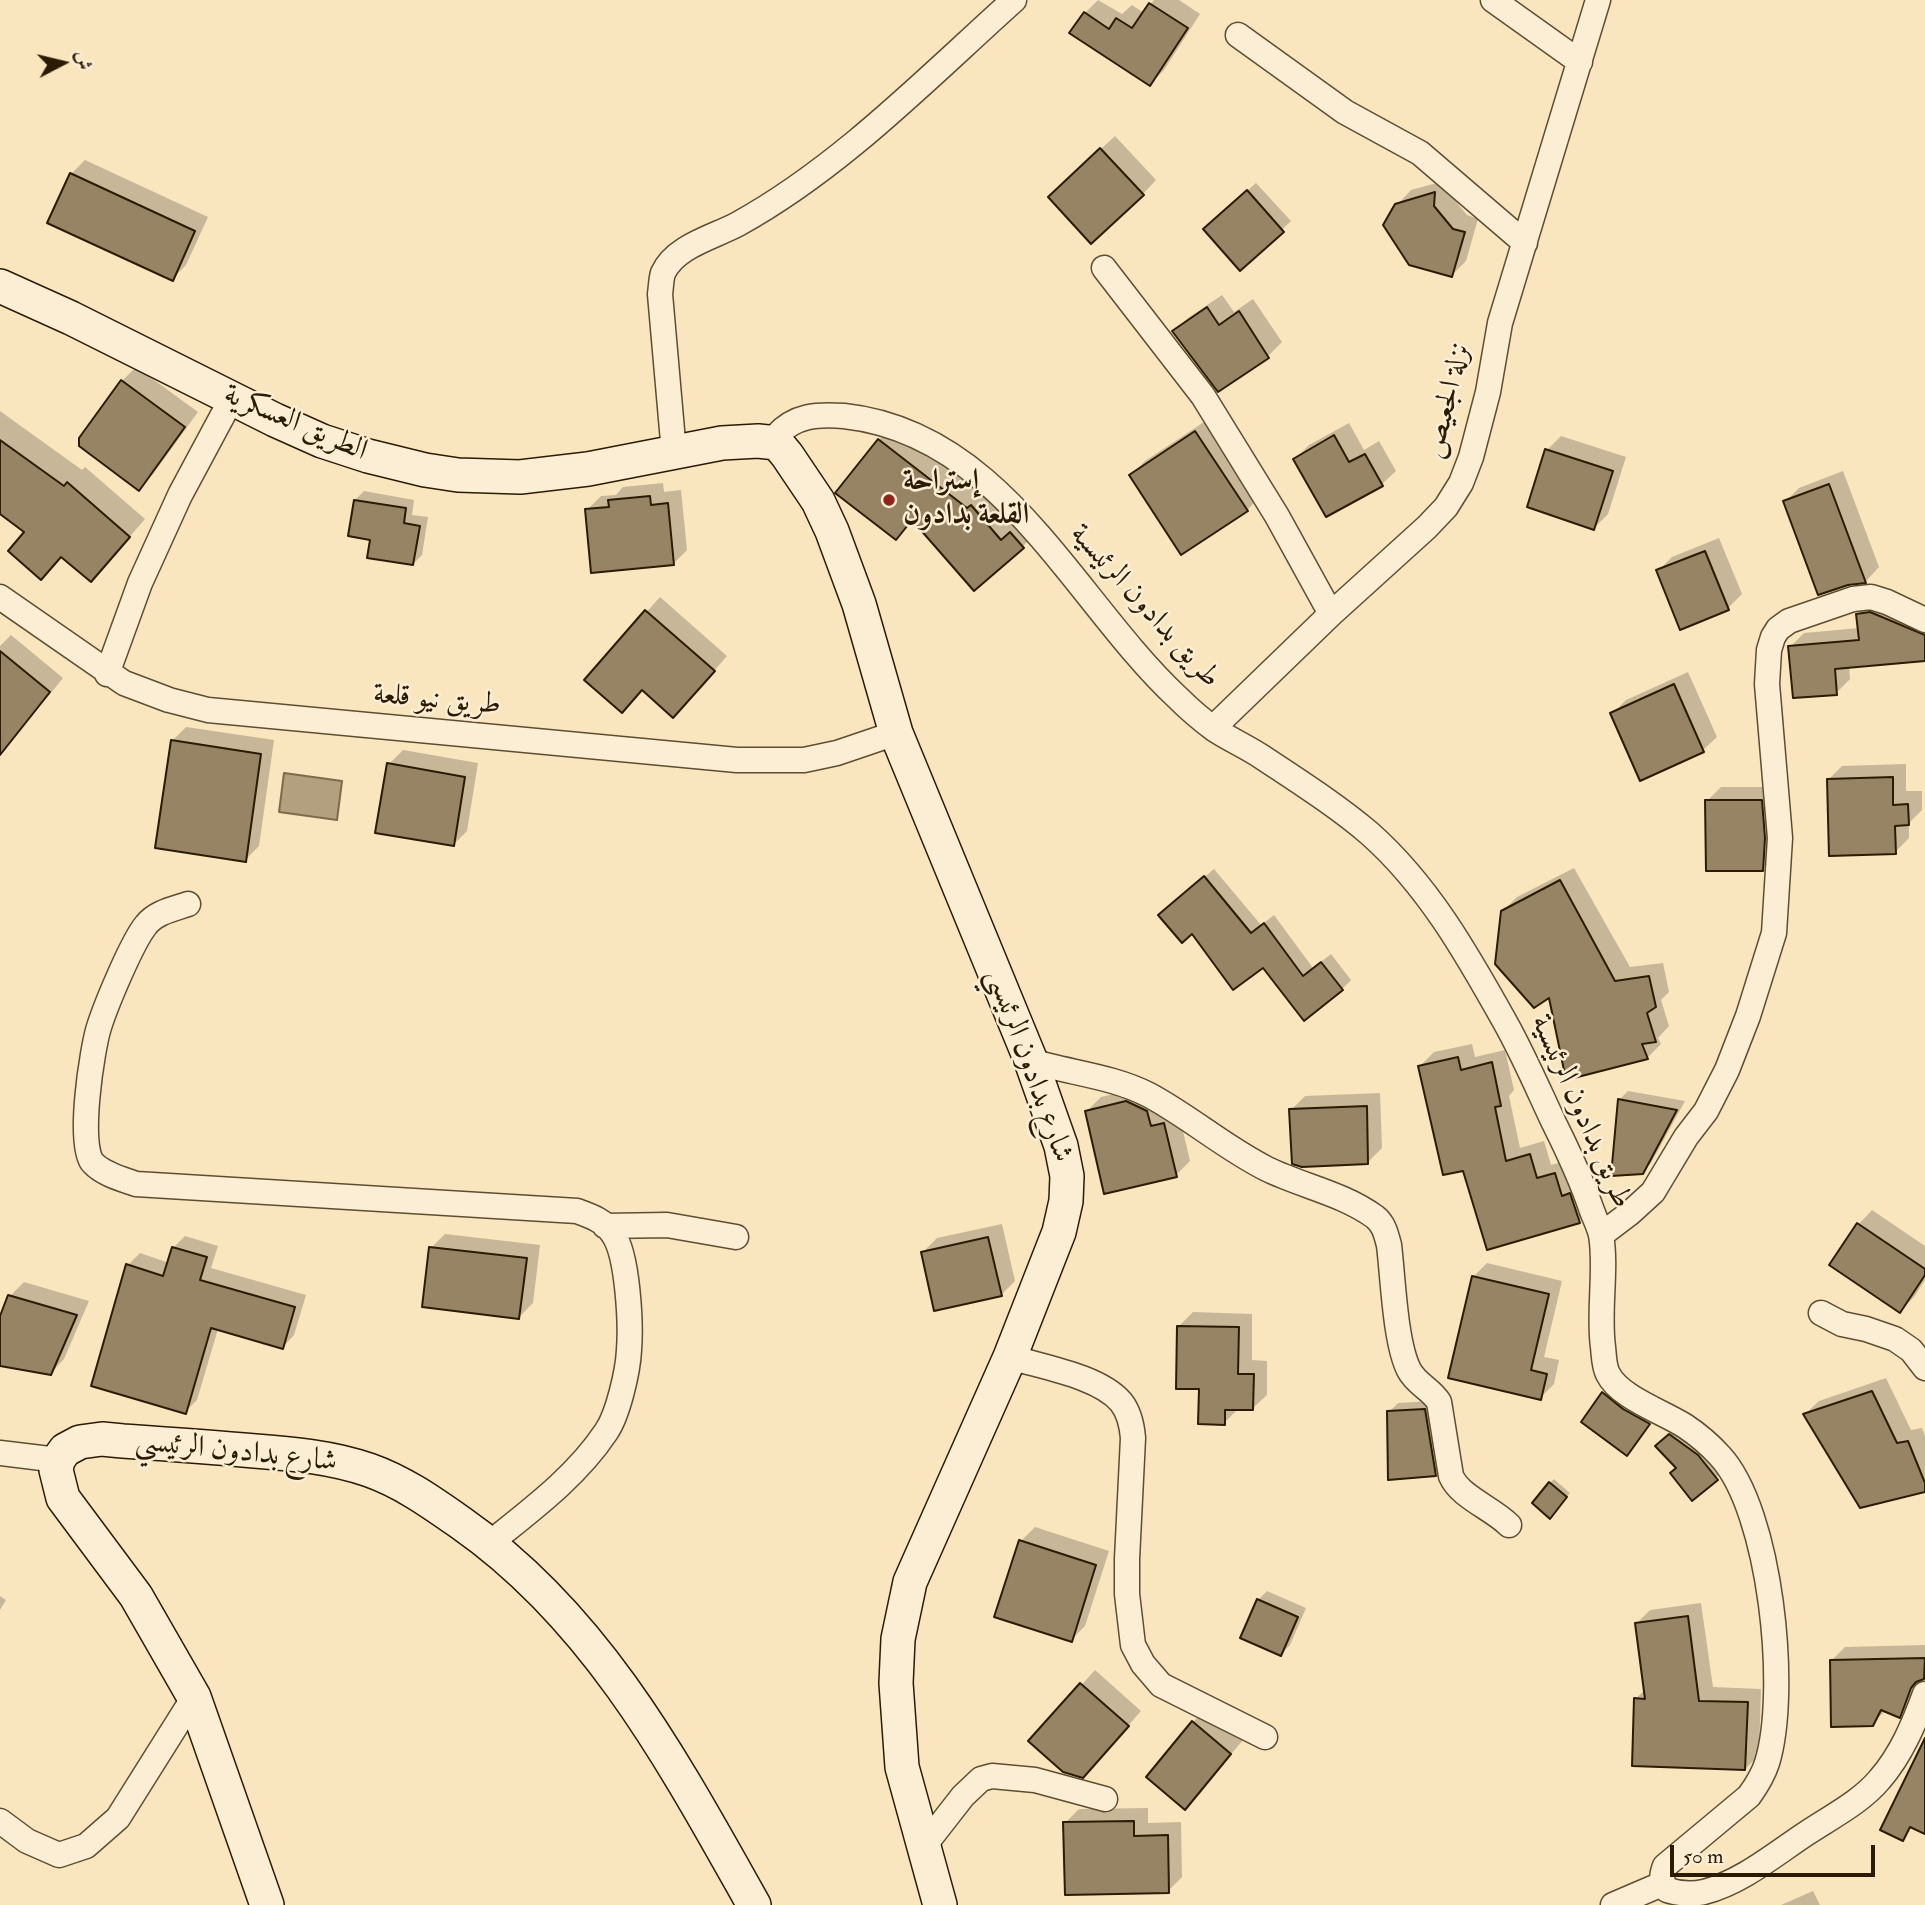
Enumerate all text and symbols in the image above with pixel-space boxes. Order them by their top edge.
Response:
north arrow [28,28,98,98]
text: ش [71,50,97,71]
street label: نزلة الجعيص [1417,339,1481,463]
street label: الطريق العسكرية [218,378,372,470]
place label: إستراحة القلعة بدادون [903,465,1029,536]
marker: إستراحة القلعة بدادون [881,492,897,508]
street label: طريق بدادون الرئيسية [1061,518,1227,696]
street label: طريق نيو قلعة [372,677,502,725]
street label: شارع بدادون الرئيسي [976,964,1080,1168]
street label: طريق بدادون الرئيسية [1521,1010,1639,1214]
street label: شارع بدادون الرئيسي [133,1424,339,1482]
scale bar [1673,1832,1878,1876]
text: 50 m [1683,1843,1724,1870]

